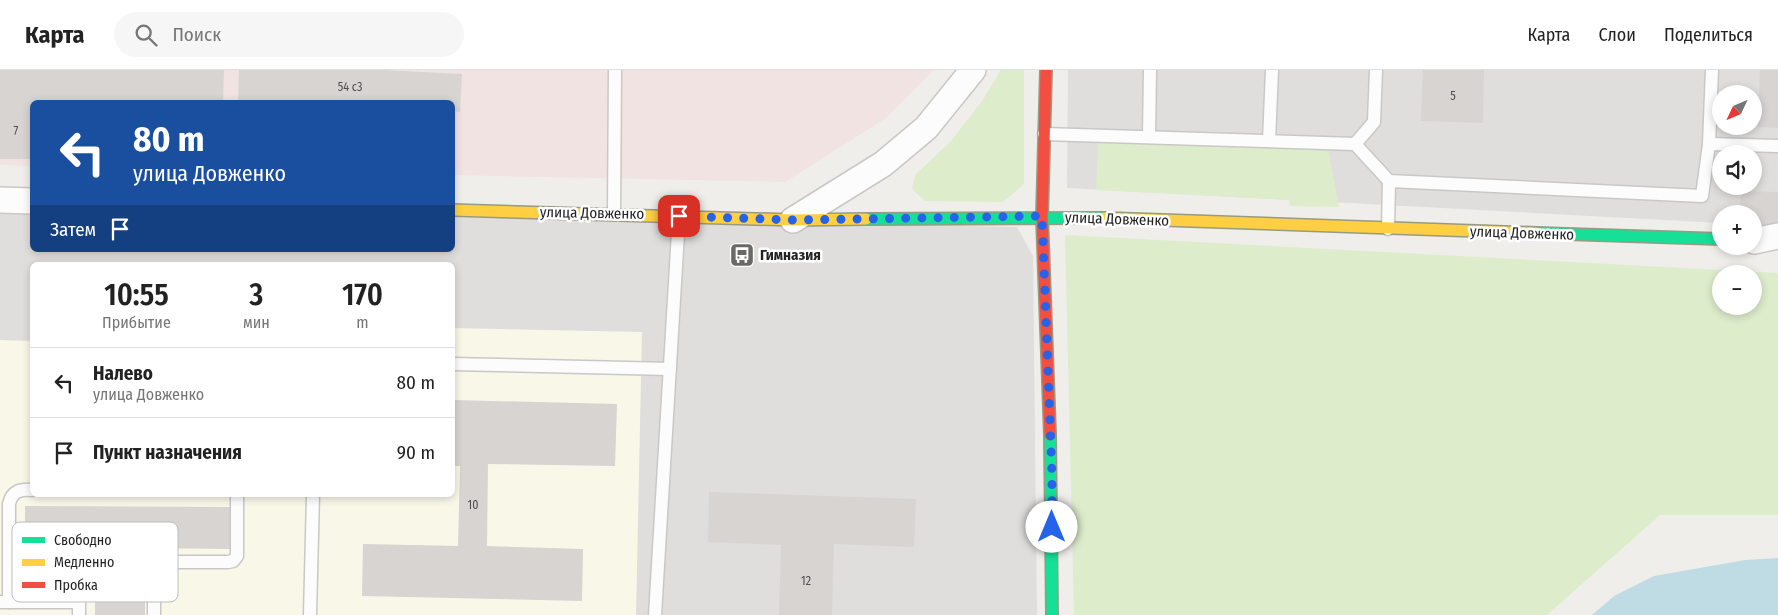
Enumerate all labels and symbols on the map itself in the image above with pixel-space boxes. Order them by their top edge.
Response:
house number: 54 с3 [338,80,362,94]
north arrow [1712,85,1762,135]
house number: 5 [1450,89,1456,103]
house number: 7 [14,124,19,138]
pin [658,195,700,237]
street label: улица Довженко [540,203,644,223]
street label: улица Довженко [1065,208,1170,230]
street label: улица Довженко [1470,222,1575,244]
bus stop icon: Гимназия [729,242,755,268]
place label: Гимназия [760,246,821,264]
house number: 10 [468,498,478,512]
position arrow [1025,500,1077,552]
legend [12,522,178,602]
text: Свободно [54,532,112,549]
text: Медленно [54,554,114,571]
house number: 12 [801,574,811,588]
text: Пробка [54,577,98,594]

